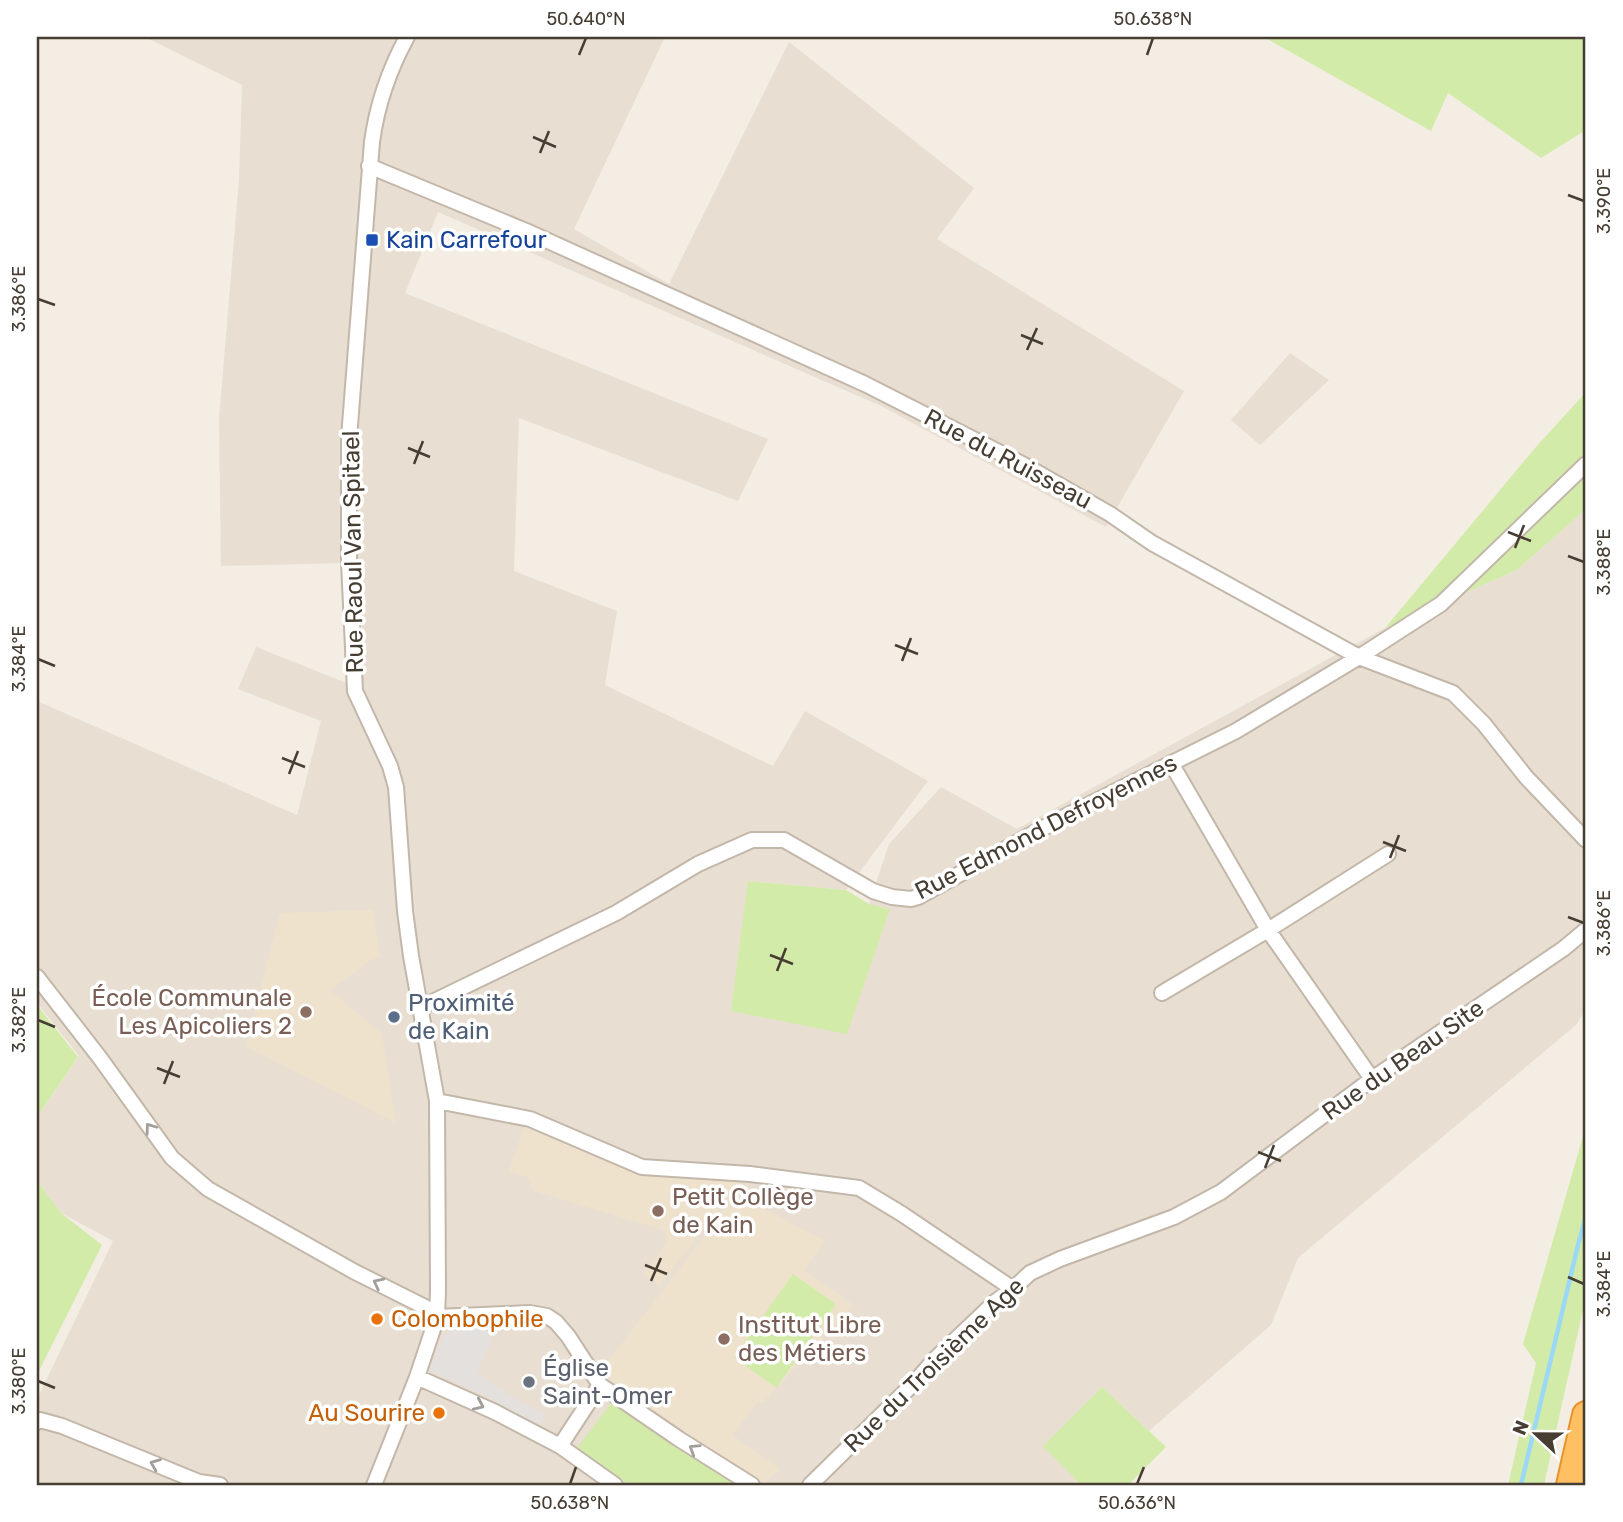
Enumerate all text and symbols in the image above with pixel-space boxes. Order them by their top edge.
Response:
text: 50.640°N [546,8,626,30]
text: 50.638°N [1114,8,1192,30]
text: 3.390°E [1593,168,1615,234]
place label: Kain Carrefour [386,226,547,254]
marker: Kain Carrefour [364,232,380,248]
text: 3.386°E [8,266,30,332]
street label: Rue du Ruisseau [919,403,1097,515]
street label: Rue Raoul Van Spitael [337,430,369,674]
text: 3.388°E [1593,529,1615,595]
text: 3.384°E [8,626,30,692]
street label: Rue Edmond Defroyennes [910,749,1182,905]
text: 3.386°E [1593,890,1615,956]
place label: École Communale Les Apicoliers 2 [91,984,292,1040]
text: 3.382°E [8,987,30,1053]
place label: Proximité de Kain [408,989,514,1045]
street label: Rue du Beau Site [1317,994,1489,1126]
marker: École Communale Les Apicoliers 2 [298,1004,314,1020]
marker: Proximité de Kain [386,1009,402,1025]
one-way arrow [146,1123,158,1136]
place label: Petit Collège de Kain [672,1183,814,1239]
marker: Petit Collège de Kain [650,1203,666,1219]
text: 3.384°E [1593,1251,1615,1317]
street label: Rue du Troisième Age [838,1272,1030,1458]
one-way arrow [373,1278,385,1292]
place label: Colombophile [391,1305,544,1333]
marker: Colombophile [369,1311,385,1327]
place label: Institut Libre des Métiers [738,1311,882,1367]
marker: Institut Libre des Métiers [716,1331,732,1347]
text: 3.380°E [8,1348,30,1414]
place label: Église Saint-Omer [543,1354,672,1410]
marker: Église Saint-Omer [521,1374,537,1390]
one-way arrow [472,1397,484,1411]
place label: Au Sourire [308,1399,425,1427]
north arrow [1500,1400,1570,1470]
marker: Au Sourire [431,1405,447,1421]
text: N [1507,1417,1534,1438]
one-way arrow [689,1444,702,1457]
one-way arrow [150,1459,162,1473]
text: 50.638°N [531,1492,609,1514]
text: 50.636°N [1098,1492,1176,1514]

